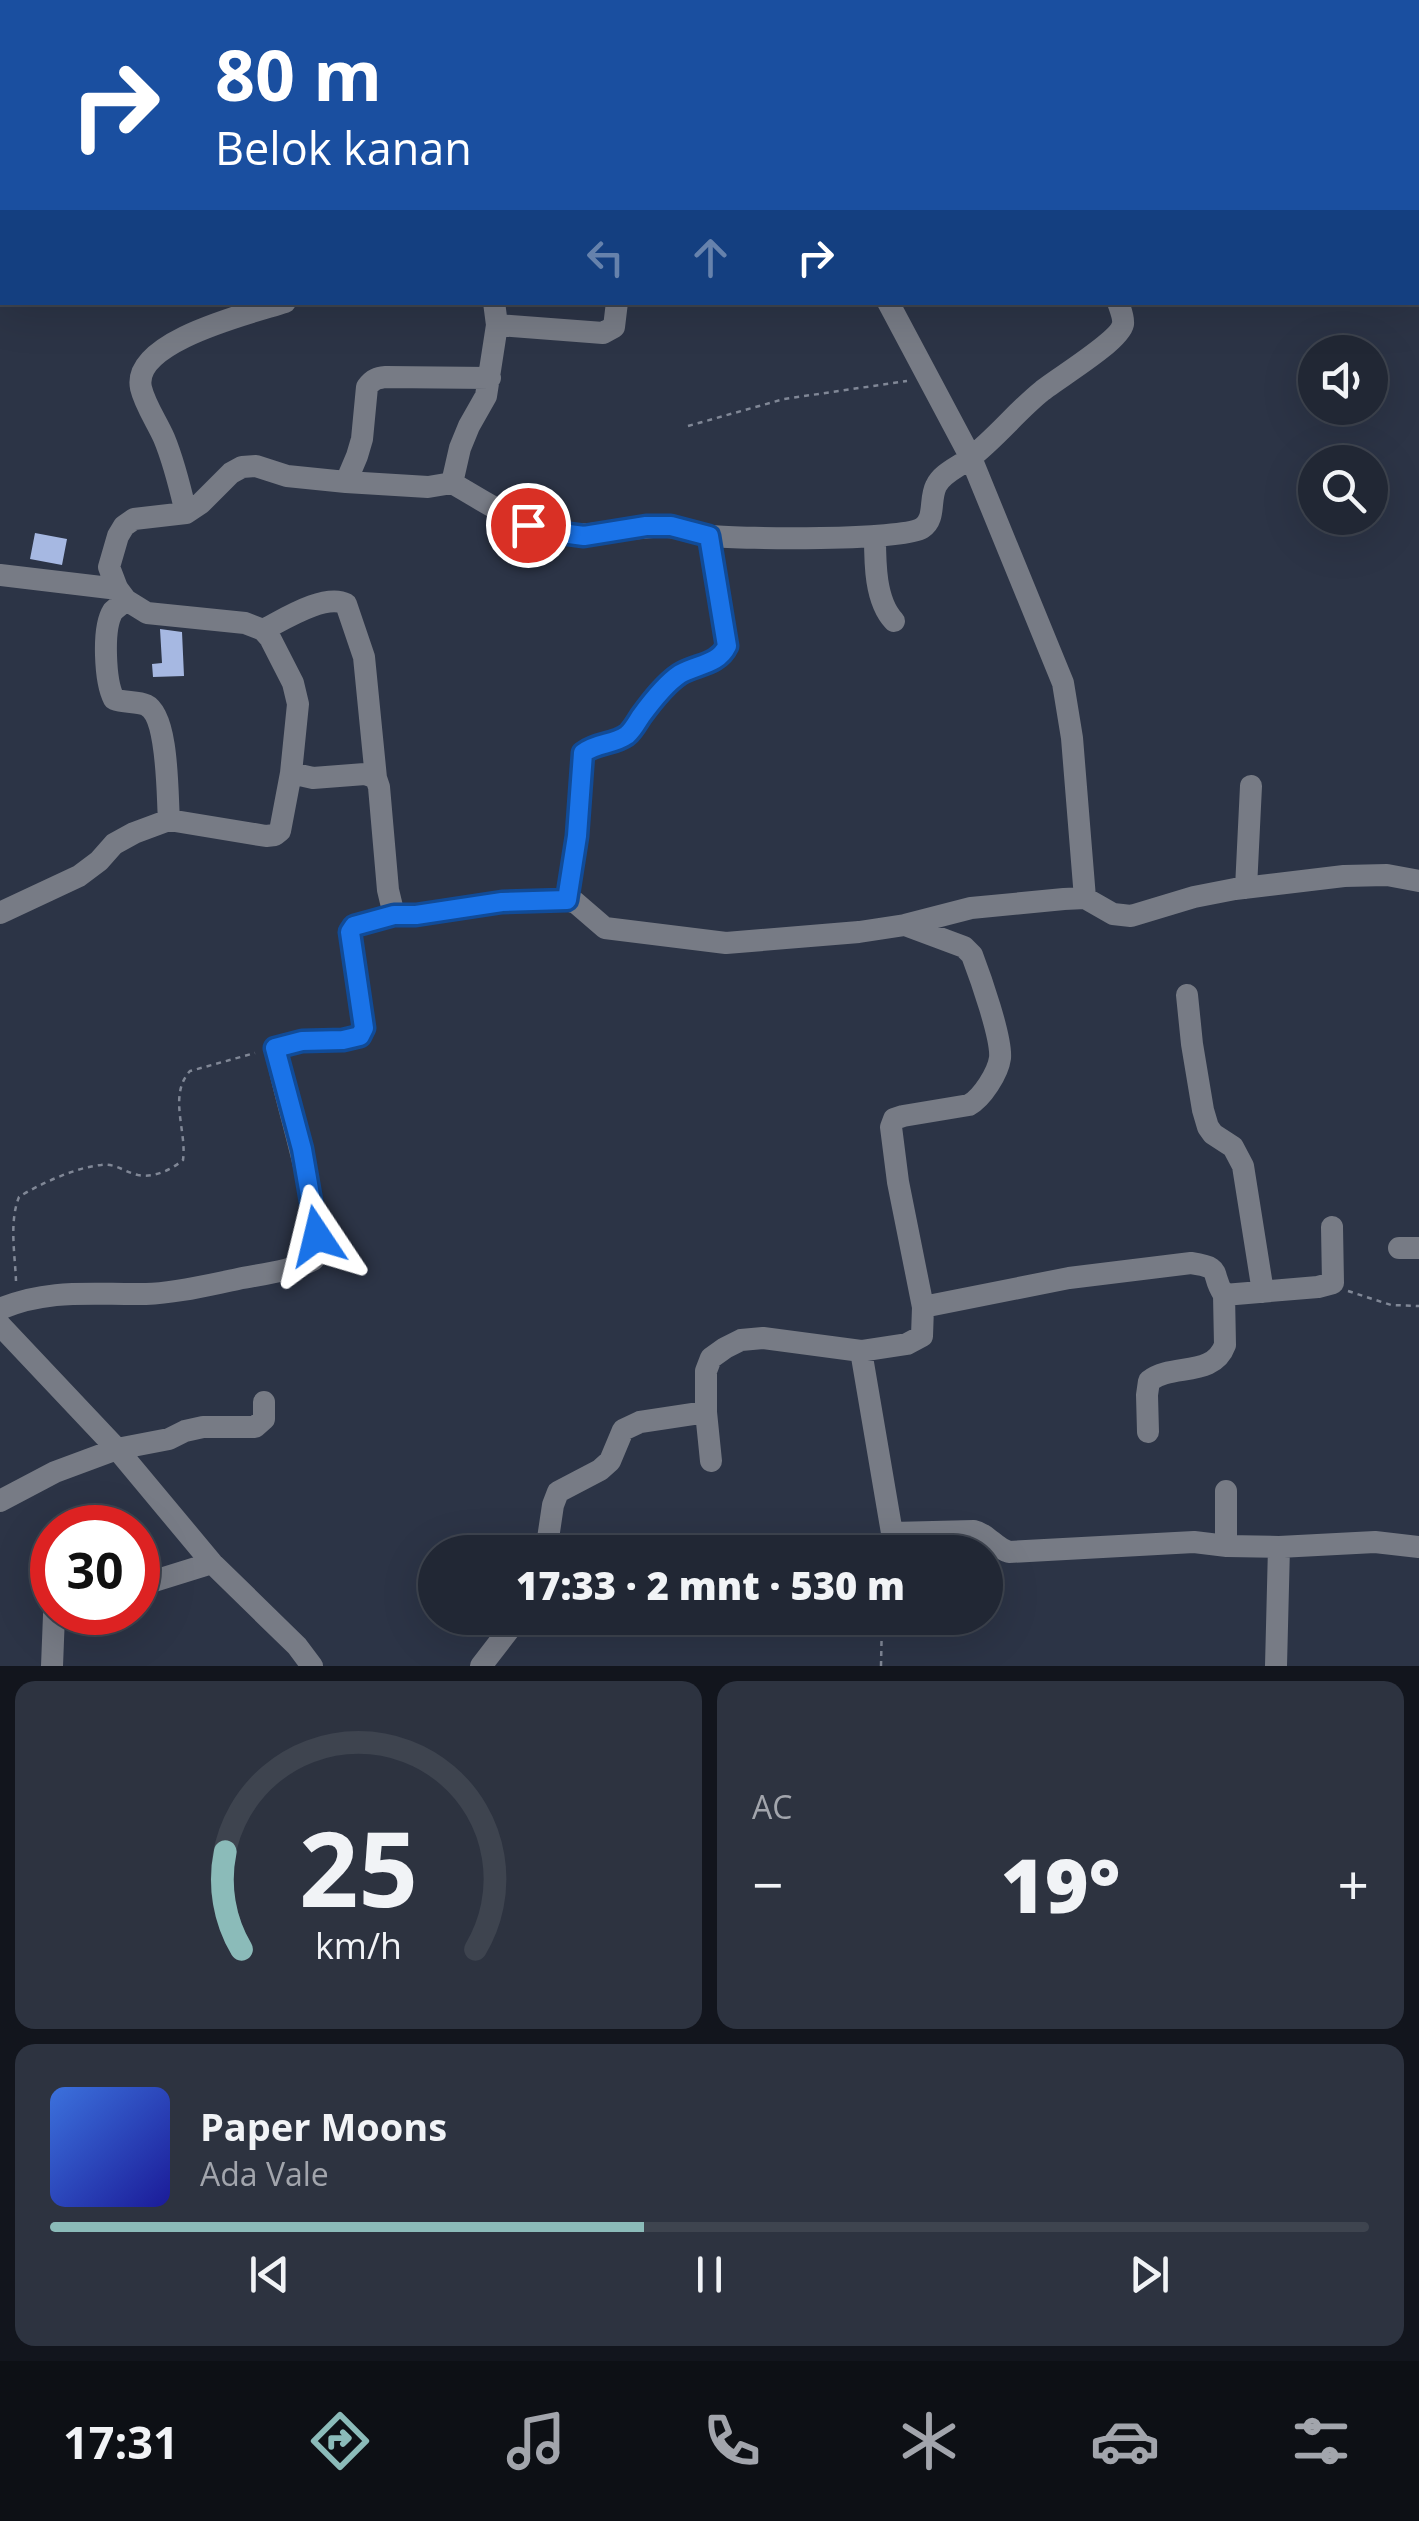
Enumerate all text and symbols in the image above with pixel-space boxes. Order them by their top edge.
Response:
text: 80 m [215,26,382,122]
icon: right [50,40,180,170]
text: Belok kanan [215,117,472,178]
icon: left [578,230,633,285]
icon: ahead [683,230,738,285]
icon: right [788,230,843,285]
map controls [1298,335,1388,535]
button: sound [1298,335,1388,425]
button: search [1298,445,1388,535]
pin [486,483,571,568]
icon: arrive [501,498,556,553]
position arrow [265,1184,369,1288]
speed limit sign: 30 [30,1505,160,1635]
text: 17:33 · 2 mnt · 530 m [516,1559,905,1611]
text: AC [752,1785,792,1828]
text: 25 [299,1796,418,1937]
text: 19° [1001,1833,1120,1935]
text: − [752,1846,783,1921]
text: + [1338,1846,1369,1921]
text: km/h [315,1921,402,1969]
text: Paper Moons [200,2100,447,2152]
text: Ada Vale [200,2152,329,2195]
icon: previous [242,2247,297,2302]
icon: pause [682,2247,737,2302]
icon: next [1122,2247,1177,2302]
icon: directions [305,2406,375,2476]
icon: music [501,2406,571,2476]
icon: phone [697,2406,767,2476]
icon: climate [894,2406,964,2476]
icon: car [1090,2406,1160,2476]
icon: filters [1286,2406,1356,2476]
text: 17:31 [63,2411,179,2472]

